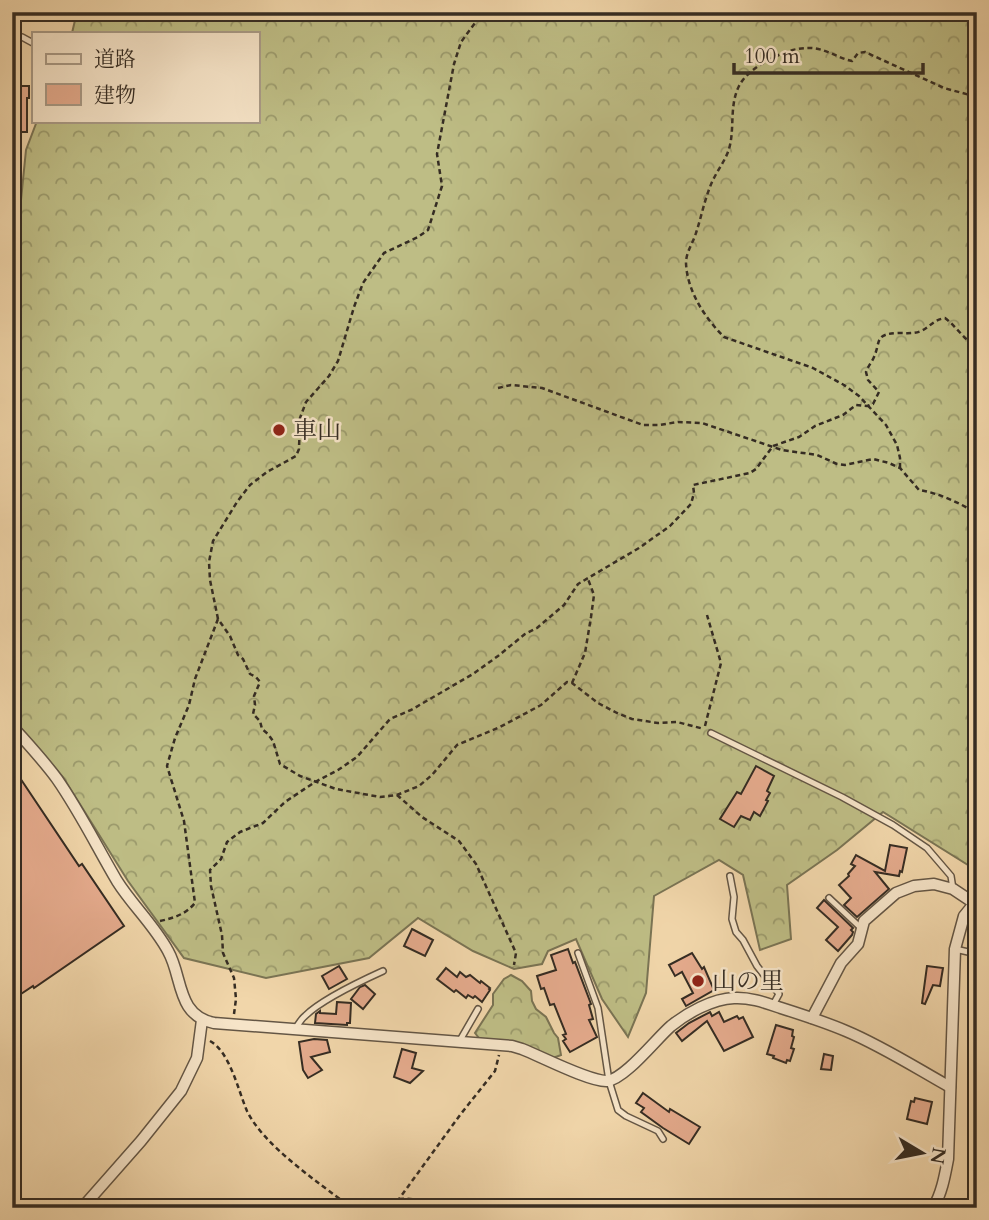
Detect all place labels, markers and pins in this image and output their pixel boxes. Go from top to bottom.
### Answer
place label: 車山 [293,414,341,447]
marker: 車山 [271,422,287,438]
place label: 山の里 [712,965,784,998]
marker: 山の里 [690,973,706,989]

